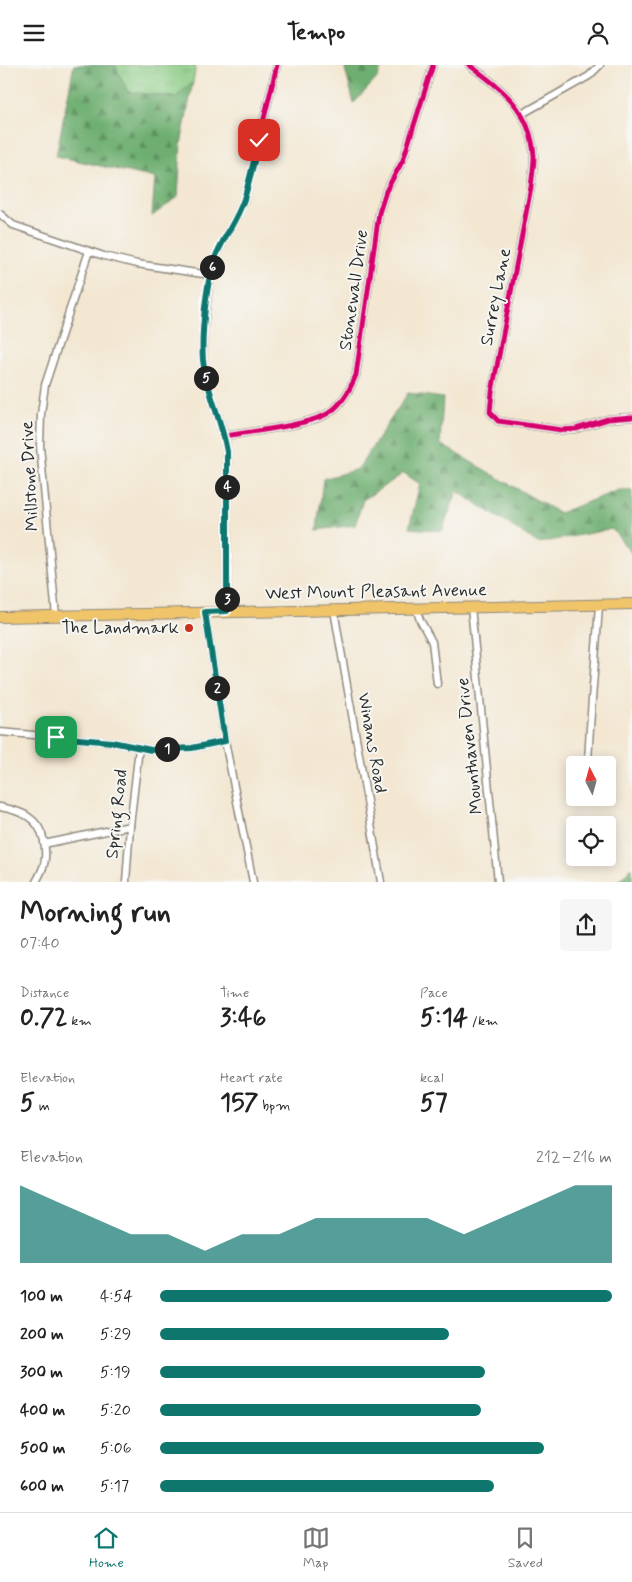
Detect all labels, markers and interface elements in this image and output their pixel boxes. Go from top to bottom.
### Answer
icon: menu [20,19,48,47]
text: Tempo [287,19,345,47]
icon: person [584,19,612,47]
pin [238,119,280,161]
icon: check [245,126,273,154]
street label: Stonewall Drive [334,228,374,352]
street label: Surrey Lane [475,246,517,348]
pin: 6 [200,255,224,279]
text: 6 [209,258,216,276]
pin: 5 [194,365,218,391]
text: 5 [202,369,211,387]
street label: Millstone Drive [15,420,45,532]
pin: 4 [214,475,240,499]
text: 4 [223,478,232,496]
street label: West Mount Pleasant Avenue [265,578,487,606]
pin: 3 [214,587,240,611]
text: 3 [224,590,231,608]
place label: The Landmark [61,616,179,640]
marker: The Landmark [183,622,195,634]
pin: 2 [204,675,230,701]
street label: Mounthaven Drive [451,677,489,815]
text: 2 [214,679,221,697]
street label: Winans Road [351,691,393,795]
pin [35,716,77,758]
icon: arrive [42,723,70,751]
pin: 1 [154,737,180,761]
text: 1 [164,740,171,758]
north arrow [566,756,616,806]
map controls [566,756,616,866]
street label: Spring Road [100,768,136,860]
button: locate [566,816,616,866]
text: Morning run [20,895,171,932]
button: share [560,899,612,951]
text: 07:40 [20,933,60,954]
text: Distance [20,984,69,1002]
text: Time [220,984,249,1002]
text: Pace [420,984,448,1002]
text: 0.72 [20,1002,68,1035]
text: 3:46 [220,1002,266,1035]
text: 5:14 [420,1002,468,1035]
text: km [68,1012,92,1030]
text: /km [468,1012,498,1030]
text: Elevation [20,1069,75,1087]
text: Heart rate [220,1069,283,1087]
text: kcal [420,1069,444,1087]
text: 5 [20,1087,35,1120]
text: 157 [220,1087,258,1120]
text: 57 [420,1087,448,1120]
text: m [35,1097,50,1115]
text: bpm [258,1097,290,1115]
text: Elevation [20,1147,83,1168]
text: 212–216 m [536,1147,612,1168]
text: 100 m [20,1286,63,1307]
text: 4:54 [100,1286,133,1307]
text: 200 m [20,1324,64,1345]
text: 5:29 [100,1324,131,1345]
text: 300 m [20,1362,63,1383]
text: 5:19 [100,1362,131,1383]
text: 400 m [20,1400,65,1421]
text: 5:20 [100,1400,131,1421]
text: 500 m [20,1438,65,1459]
text: 5:06 [100,1438,132,1459]
text: 600 m [20,1476,64,1497]
text: 5:17 [100,1476,129,1497]
tab: Home [89,1524,124,1572]
tab: Map [302,1524,330,1572]
tab: Saved [508,1524,543,1572]

